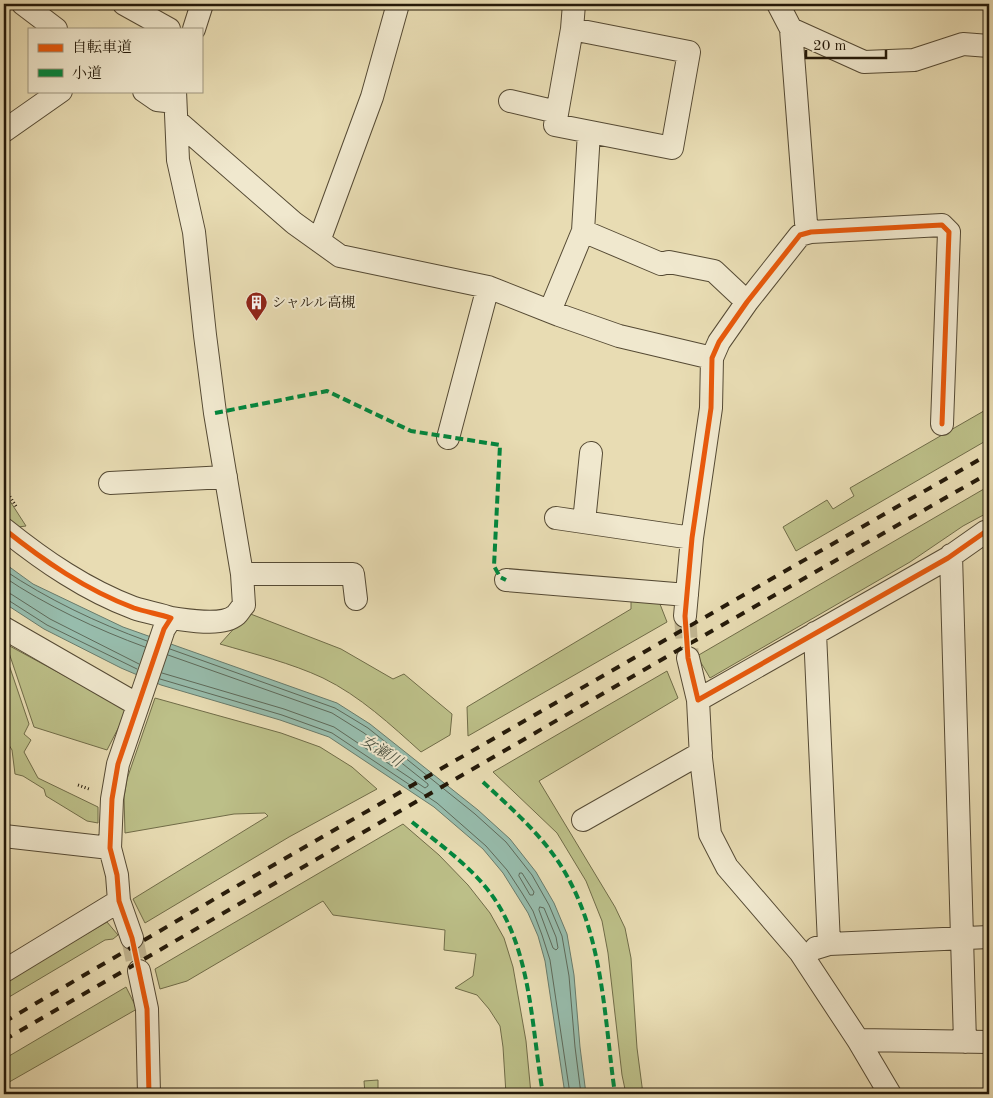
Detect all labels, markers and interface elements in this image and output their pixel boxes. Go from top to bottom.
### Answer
legend [28,28,202,92]
scale bar [806,28,886,60]
text: 自転車道 [72,39,132,56]
text: 20 m [813,39,847,54]
text: 小道 [72,65,102,82]
building icon: シャルル高槻 [244,291,268,322]
place label: シャルル高槻 [272,295,355,310]
water label: 女瀬川 [358,732,407,772]

